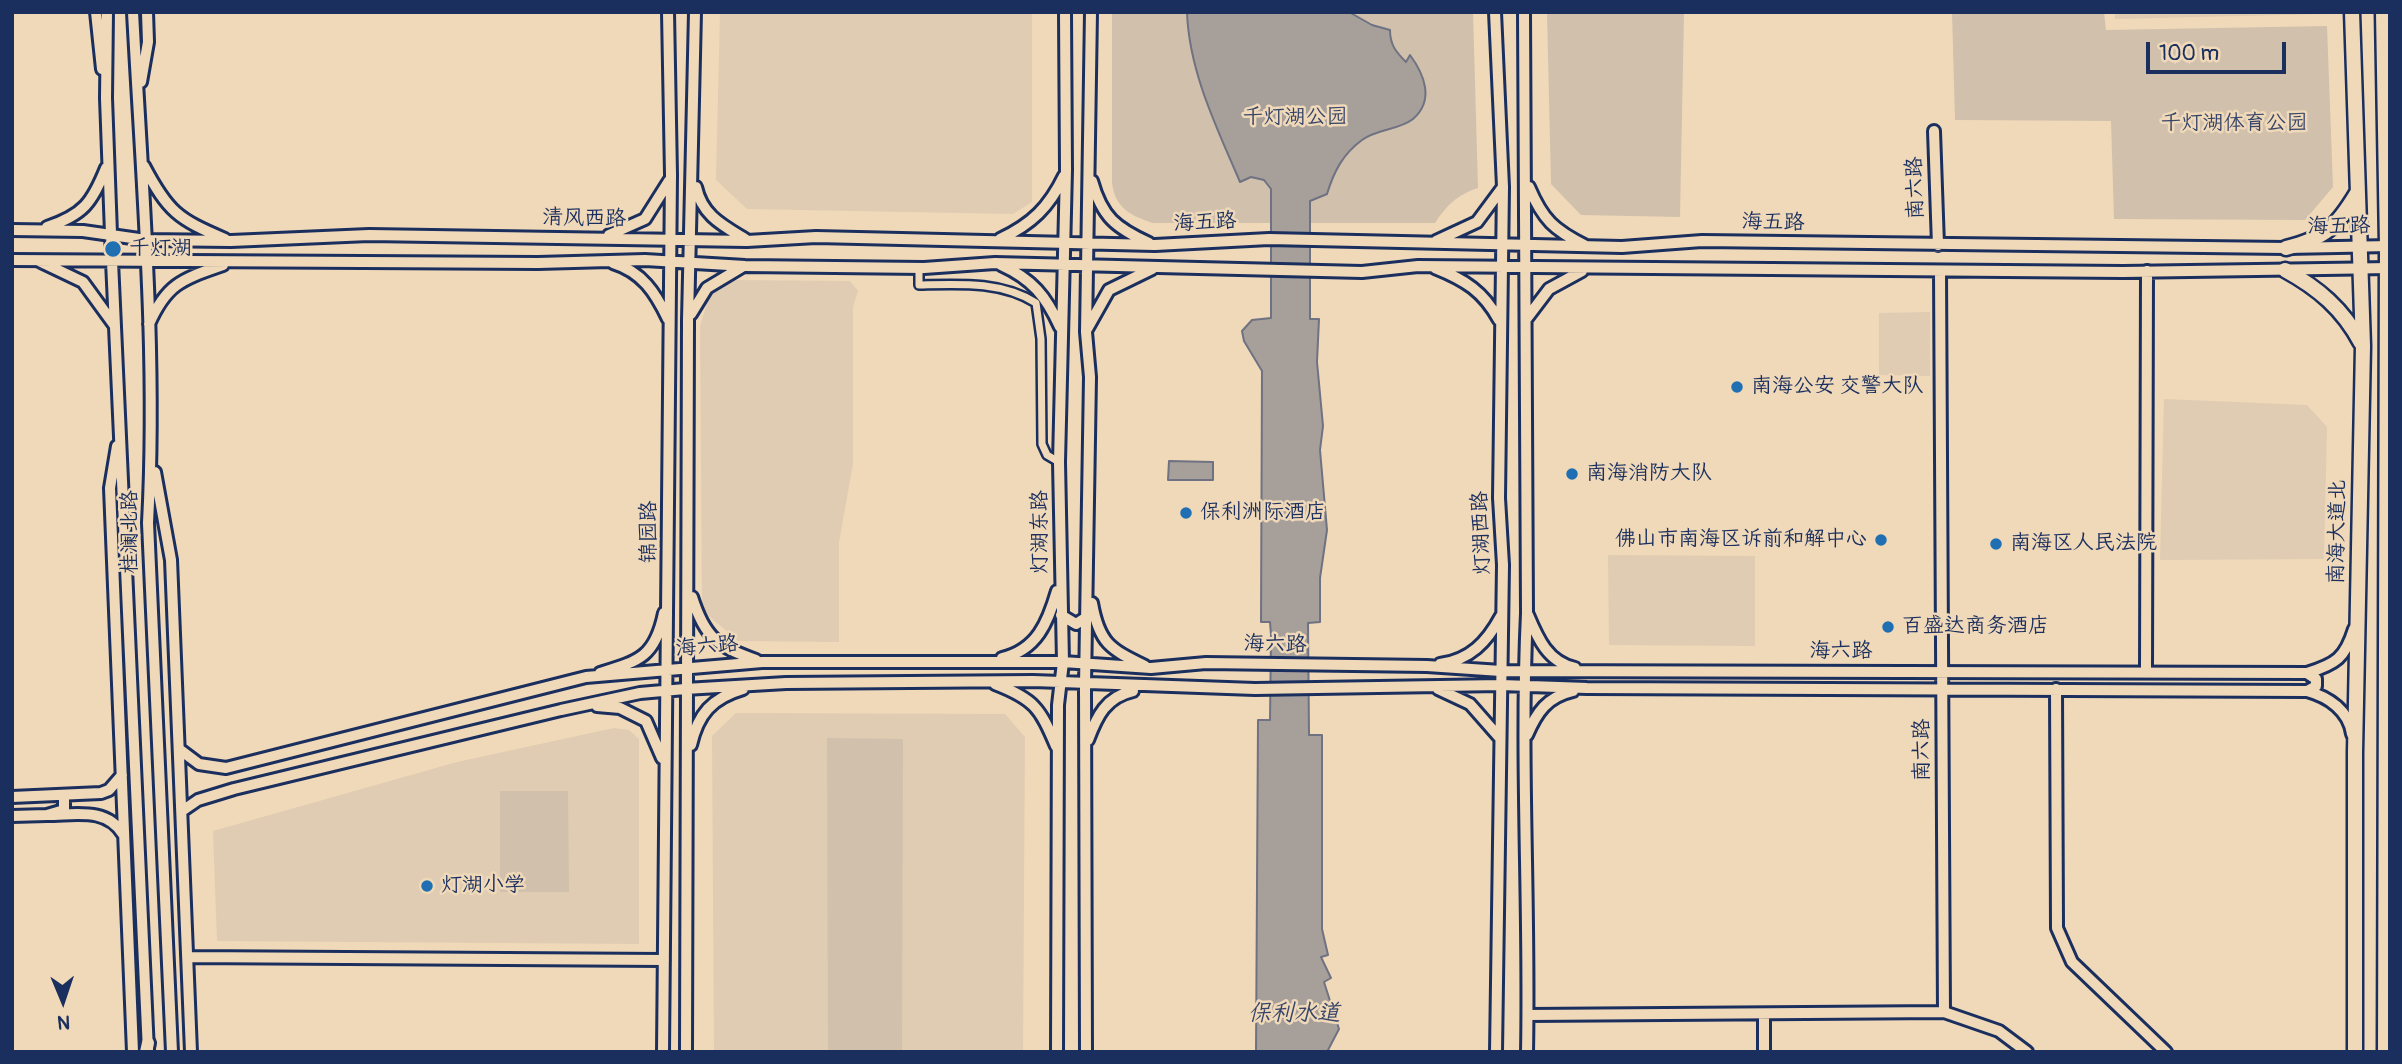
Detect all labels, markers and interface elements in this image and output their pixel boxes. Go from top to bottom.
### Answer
scale bar [2150,28,2290,72]
text: 100 m [2159,40,2219,67]
park label: 千灯湖公园 [1243,105,1347,131]
park label: 千灯湖体育公园 [2161,111,2307,137]
street label: 南六路 [1902,156,1930,220]
street label: 清风西路 [542,206,626,232]
street label: 海五路 [1173,209,1237,237]
street label: 海五路 [1741,210,1805,236]
street label: 海五路 [2307,214,2371,240]
place label: 千灯湖 [129,236,192,262]
marker: 千灯湖 [103,239,123,259]
place label: 南海公安 交警大队 [1751,374,1924,400]
marker: 南海公安 交警大队 [1729,379,1745,395]
place label: 南海消防大队 [1586,461,1712,487]
marker: 南海消防大队 [1564,466,1580,482]
street label: 南海大道北 [2324,479,2352,585]
street label: 桂澜北路 [118,490,144,574]
street label: 灯湖东路 [1028,490,1054,574]
street label: 灯湖西路 [1468,491,1496,575]
place label: 保利洲际酒店 [1200,500,1326,526]
street label: 锦园路 [637,501,663,563]
marker: 保利洲际酒店 [1178,505,1194,521]
place label: 佛山市南海区诉前和解中心 [1615,527,1867,553]
place label: 南海区人民法院 [2010,531,2157,557]
marker: 佛山市南海区诉前和解中心 [1873,532,1889,548]
marker: 南海区人民法院 [1988,536,2004,552]
place label: 百盛达商务酒店 [1902,614,2049,640]
marker: 百盛达商务酒店 [1880,619,1896,635]
street label: 海六路 [675,632,739,662]
street label: 海六路 [1243,632,1307,658]
street label: 海六路 [1810,639,1872,665]
street label: 南六路 [1910,719,1936,781]
place label: 灯湖小学 [441,873,525,899]
marker: 灯湖小学 [419,878,435,894]
north arrow [28,966,98,1036]
water label: 保利水道 [1248,1000,1340,1028]
text: N [57,1010,71,1034]

